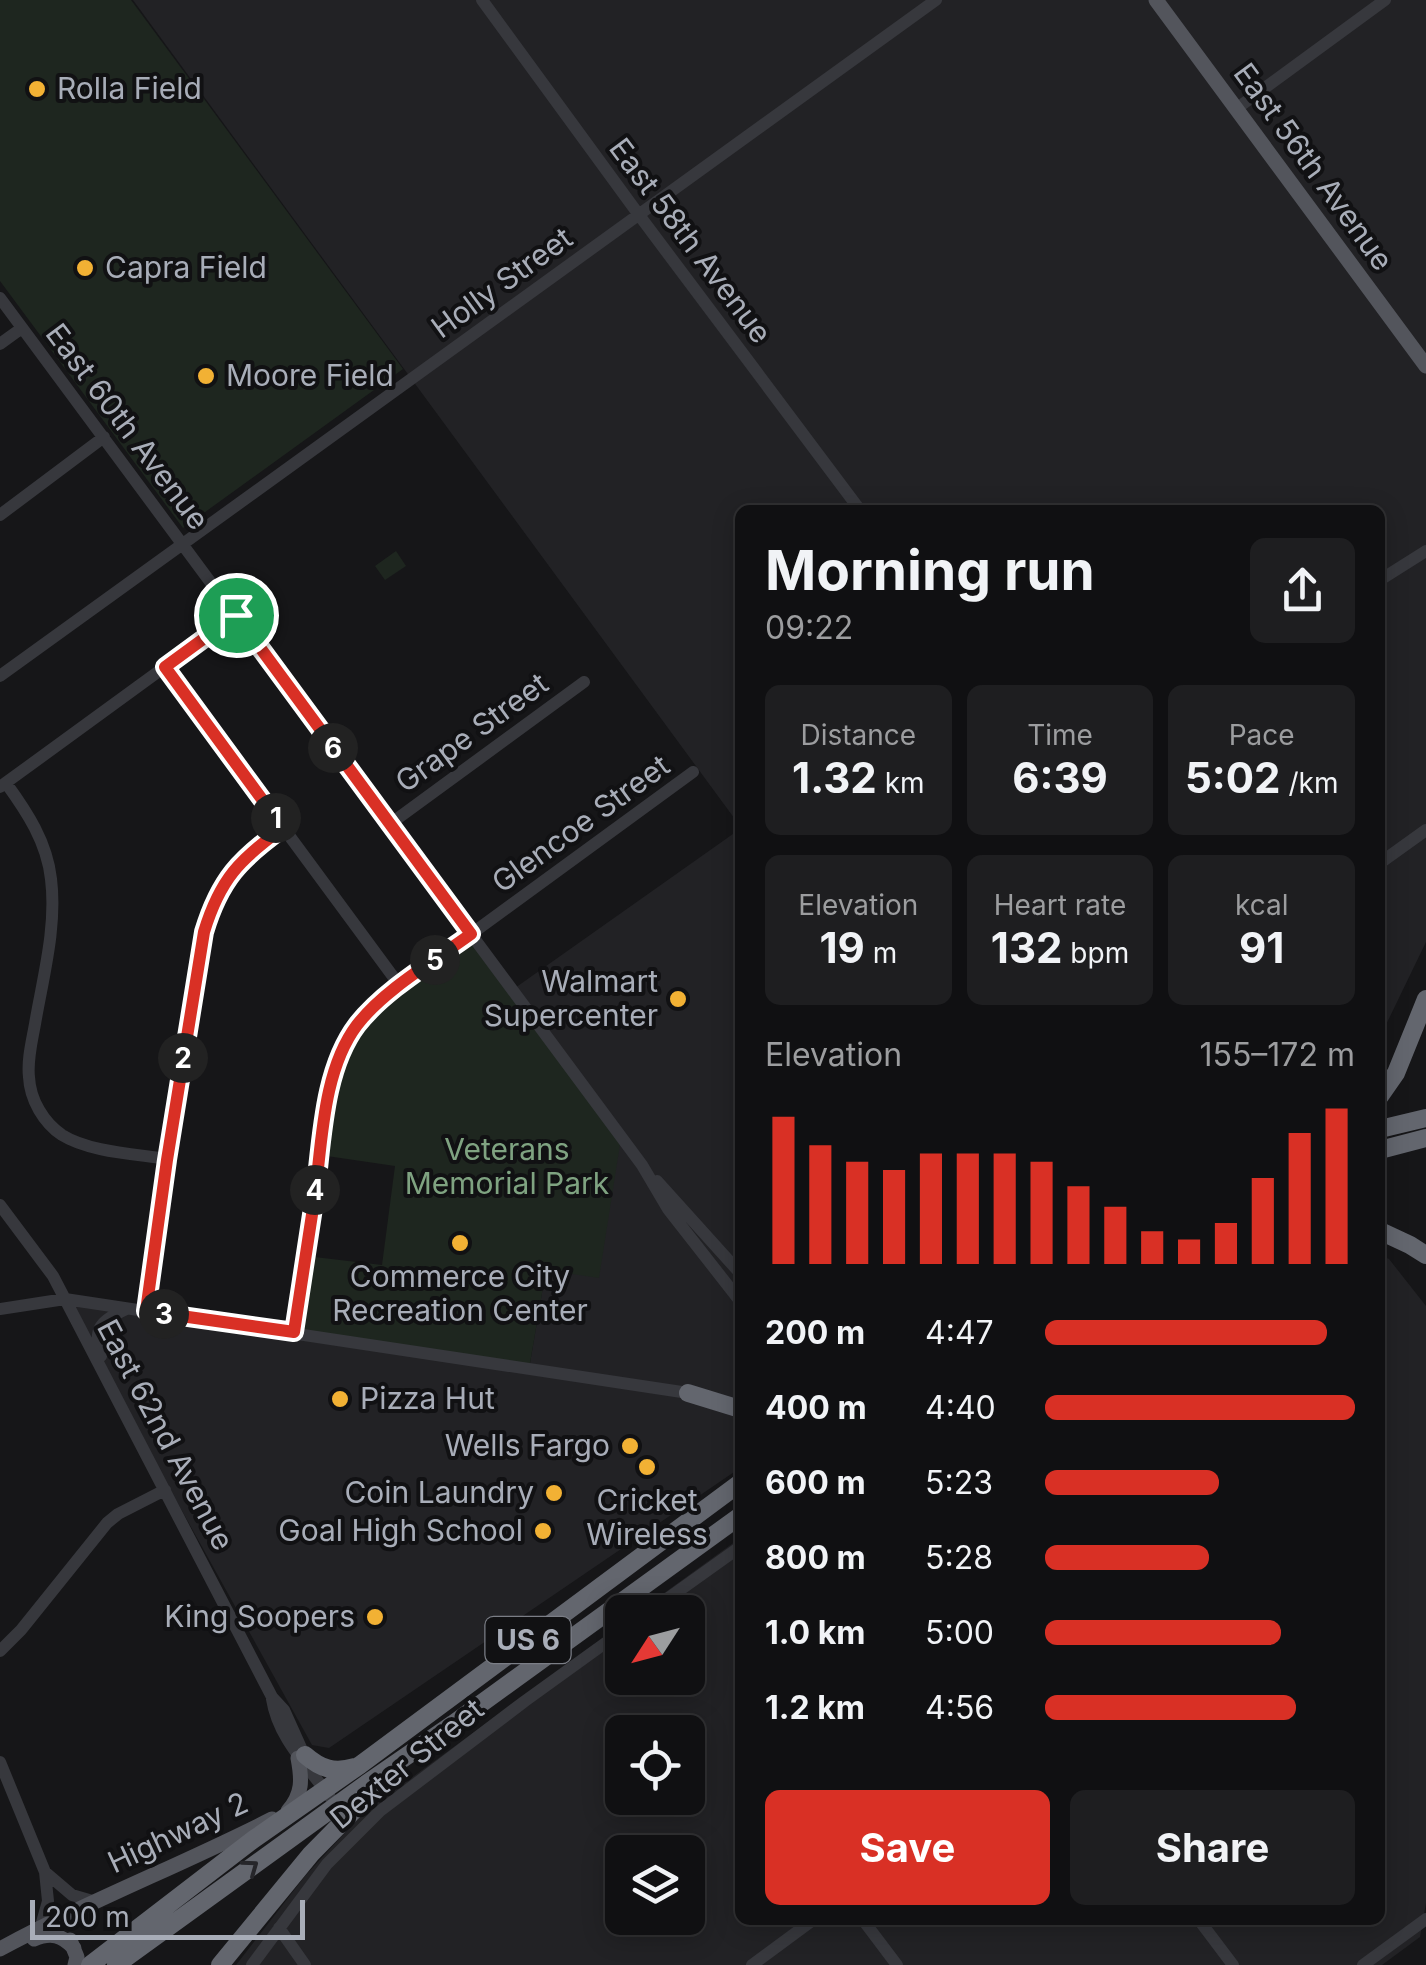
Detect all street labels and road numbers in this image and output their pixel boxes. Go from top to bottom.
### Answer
street label: East 56th Avenue [1227,56,1401,277]
street label: East 58th Avenue [602,131,780,350]
street label: Holly Street [424,219,579,345]
street label: East 60th Avenue [39,316,217,536]
street label: Grape Street [388,665,555,800]
street label: Glencoe Street [485,747,676,900]
street label: East 62nd Avenue [90,1313,242,1556]
road number: US 6 [486,1617,570,1663]
street label: Dexter Street [322,1690,490,1836]
street label: Highway 2 [102,1784,253,1880]

